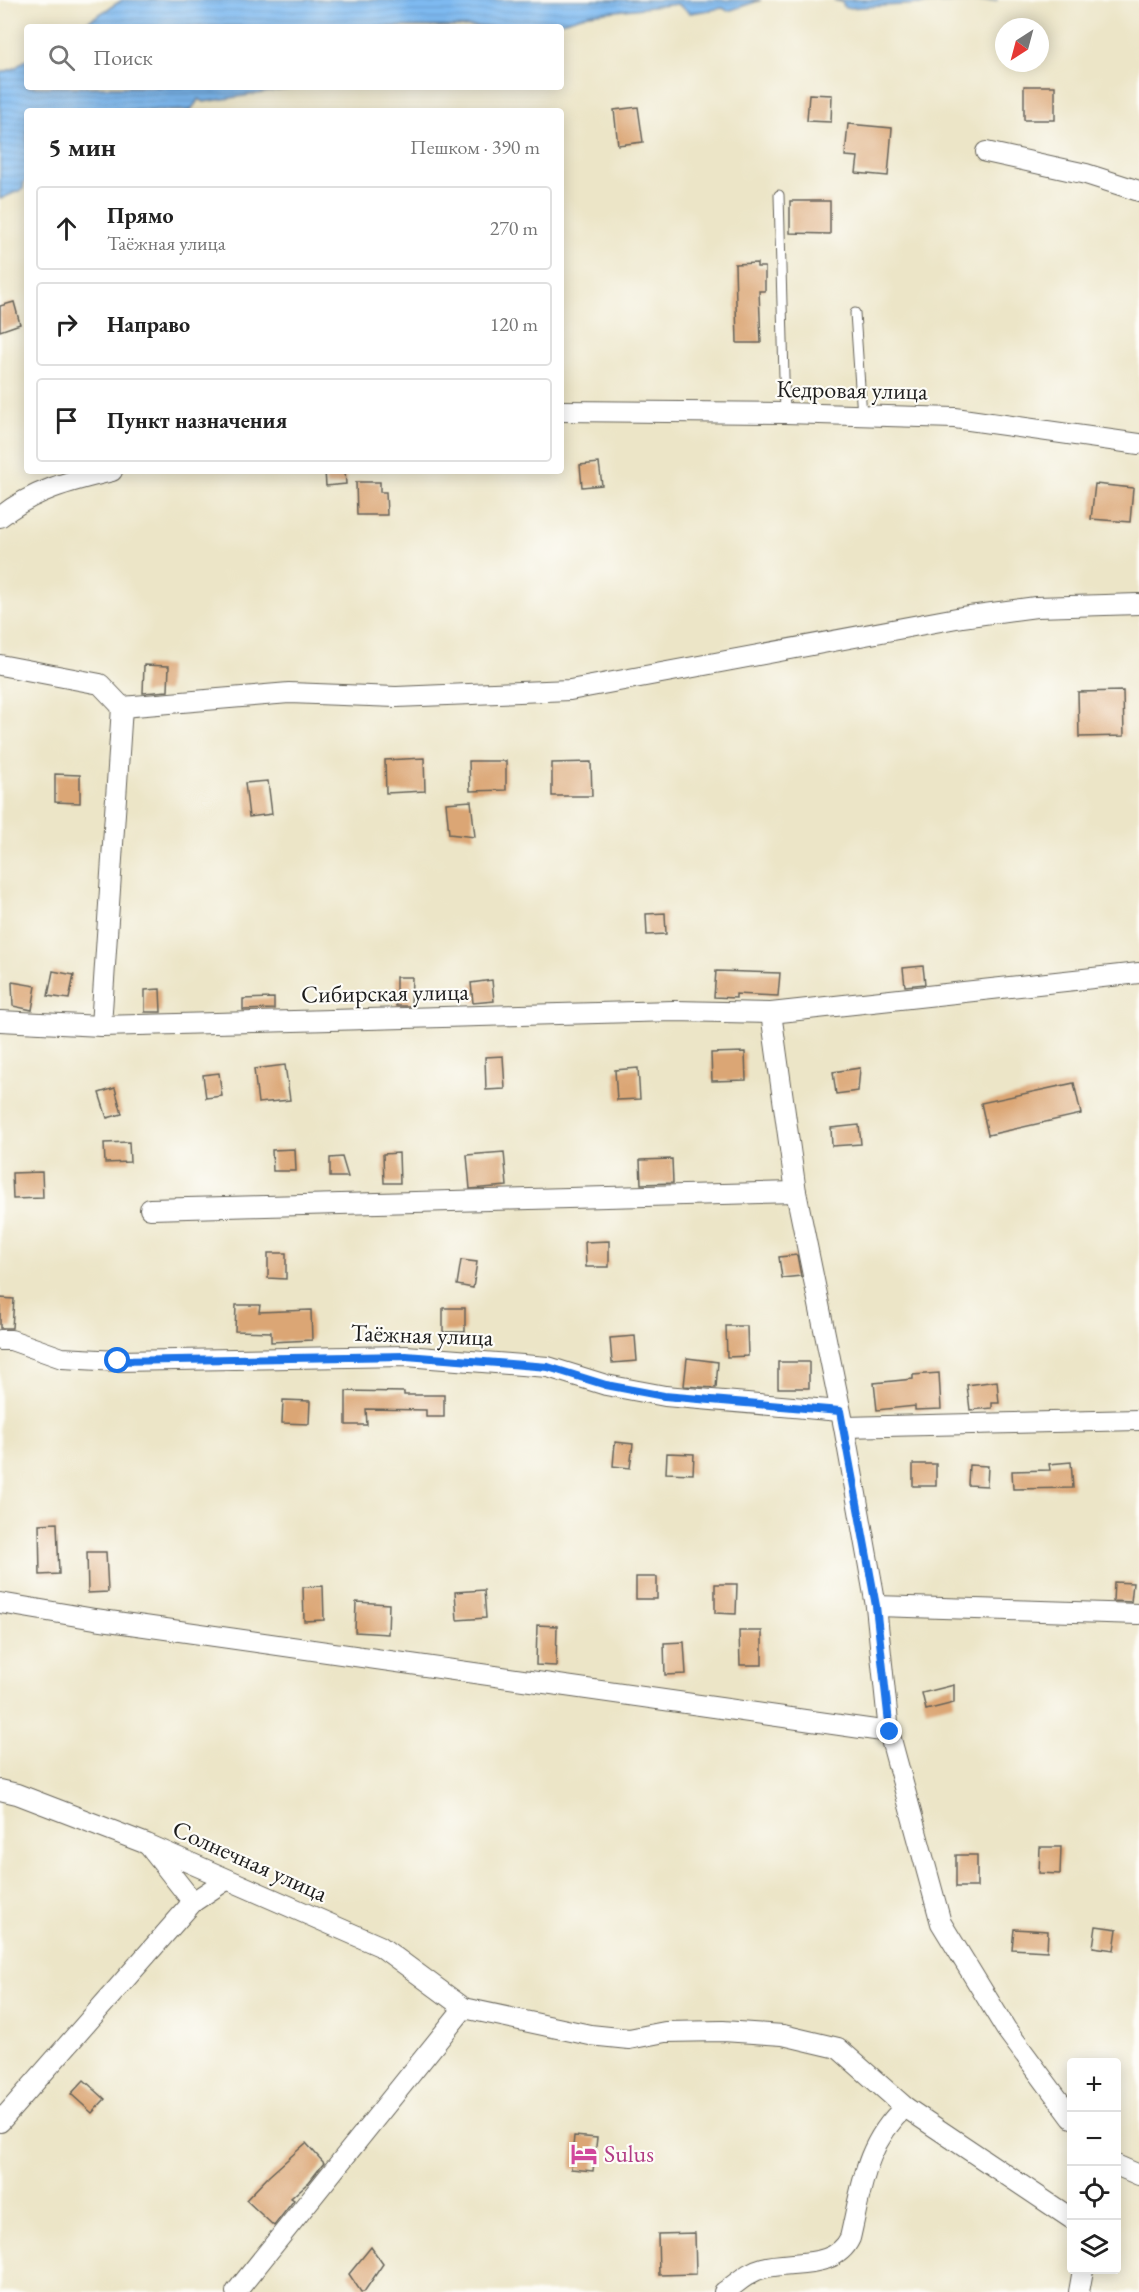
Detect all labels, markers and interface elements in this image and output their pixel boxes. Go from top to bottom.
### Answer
north arrow [995,18,1049,72]
search box [24,24,564,90]
icon: search [45,41,78,74]
text: Поиск [93,43,153,72]
text: 5 мин [48,130,116,164]
text: Пешком · 390 m [410,134,540,160]
text: Прямо [107,201,174,230]
icon: ahead [50,212,83,245]
text: 270 m [490,215,538,241]
text: Таёжная улица [107,230,226,256]
icon: right [50,308,83,341]
text: Направо [107,310,190,339]
text: 120 m [490,311,538,337]
street label: Кедровая улица [776,373,928,406]
icon: arrive [50,404,83,437]
text: Пункт назначения [107,406,287,435]
street label: Сибирская улица [301,976,470,1009]
street label: Таёжная улица [350,1317,494,1352]
route start [104,1347,130,1373]
route end [876,1718,902,1744]
street label: Солнечная улица [168,1813,333,1909]
map controls [1067,2058,1121,2274]
button: + [1067,2058,1121,2112]
button: − [1067,2112,1121,2166]
place label: Sulus [604,2138,654,2169]
hotel icon: Sulus [569,2139,599,2169]
button: locate [1067,2166,1121,2220]
button: layers [1067,2220,1121,2274]

